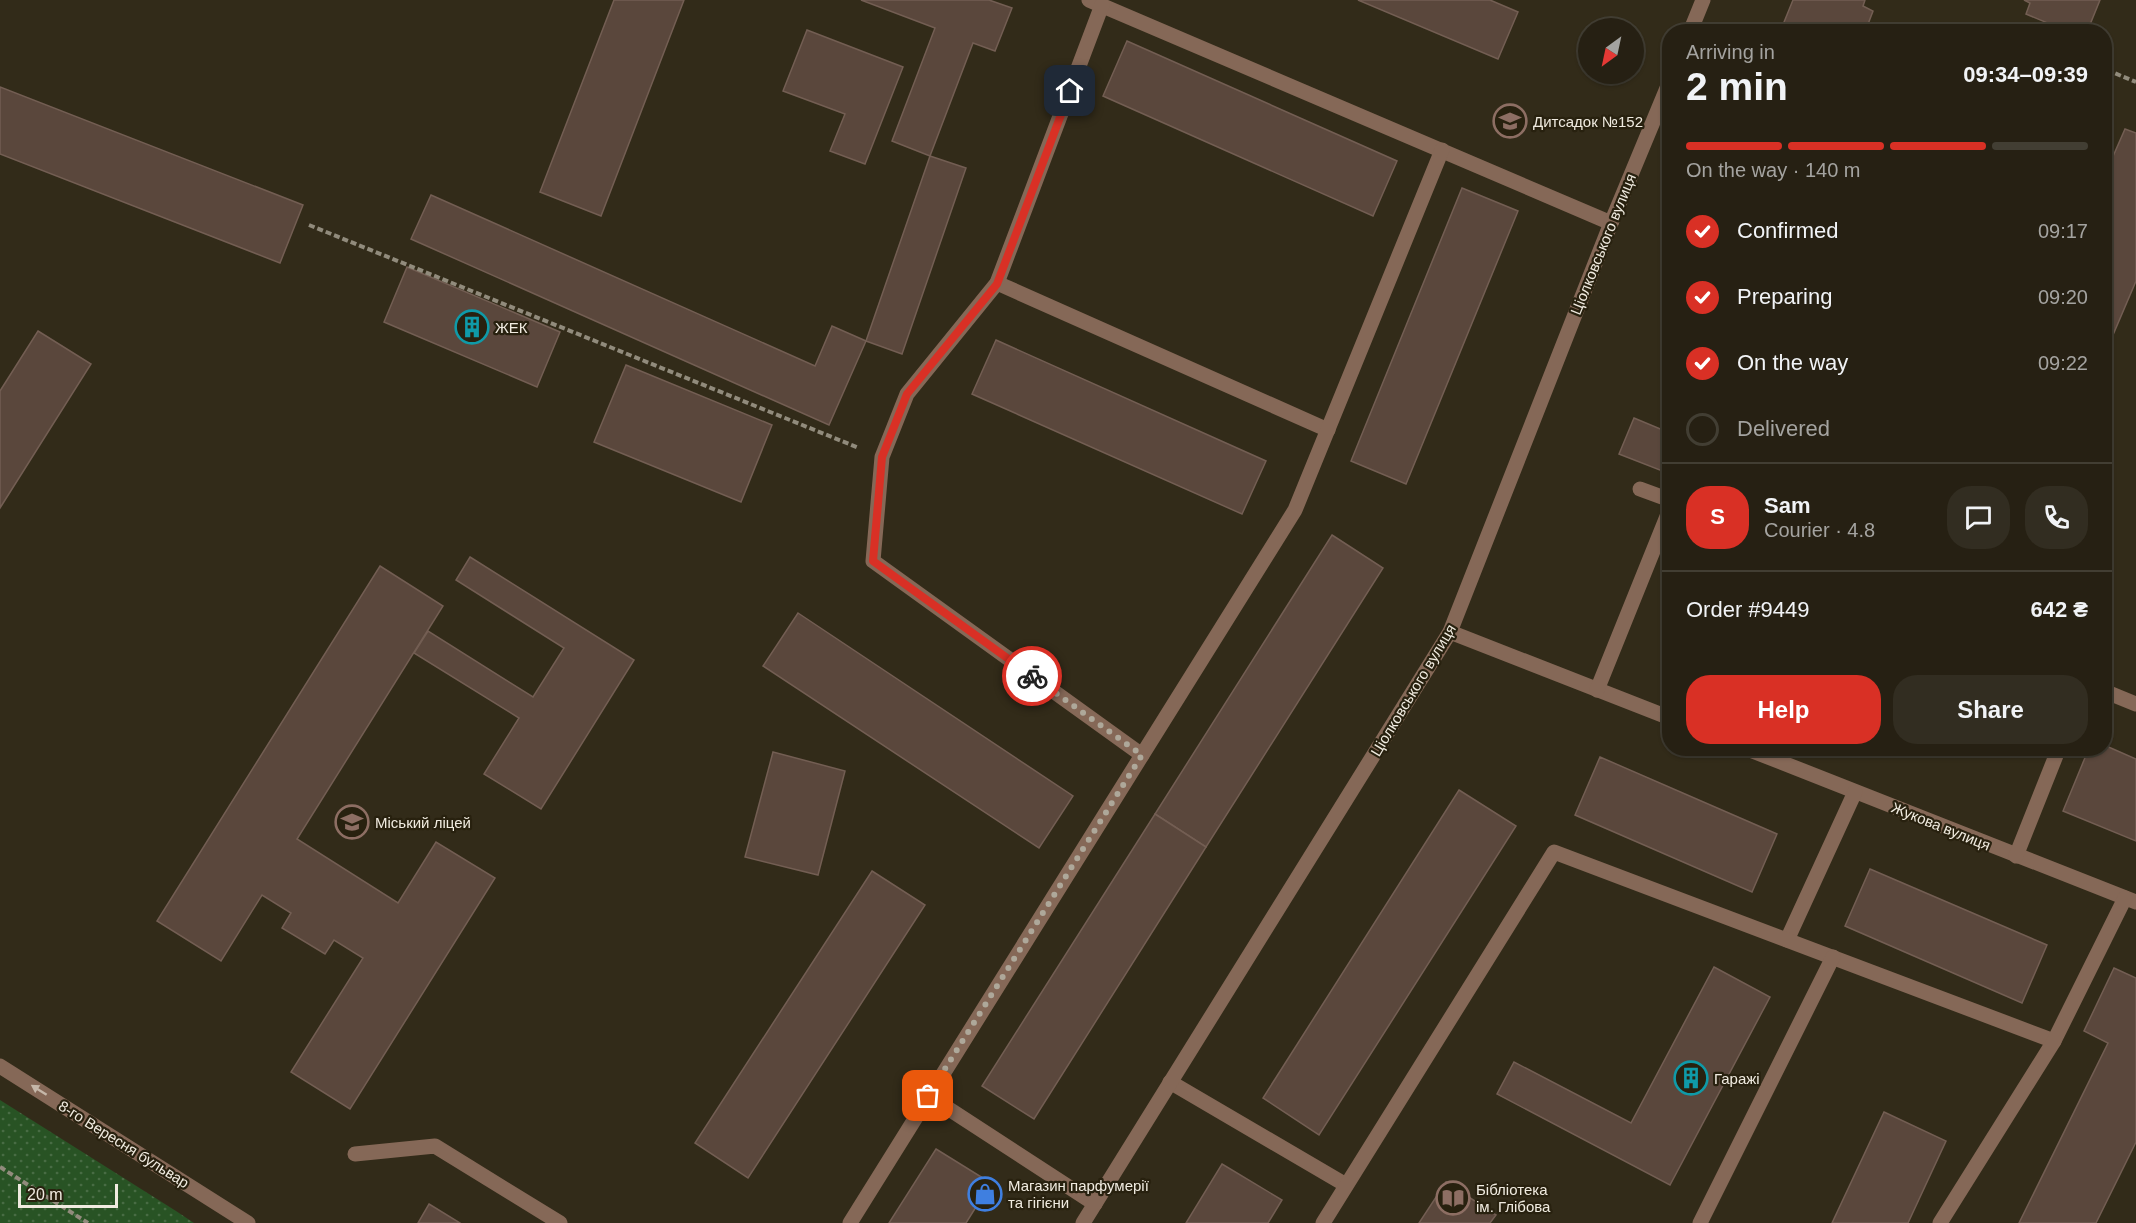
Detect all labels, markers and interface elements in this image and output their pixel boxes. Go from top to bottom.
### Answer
north arrow [1578,18,1644,84]
map controls [1578,18,1644,84]
text: Arriving in [1686,41,1775,63]
text: 09:34–09:39 [1963,62,2088,87]
pin [1044,65,1095,116]
text: 2 min [1686,65,1788,108]
icon: home [1053,74,1086,107]
school or university icon: Дитсадок №152 [1492,103,1528,139]
place label: Дитсадок №152 [1533,113,1643,130]
text: On the way · 140 m [1686,159,1861,181]
street label: Ціолковського вулиця [1567,171,1639,317]
icon: check [1686,215,1719,248]
text: Confirmed [1737,218,1838,243]
text: 09:17 [2038,220,2088,242]
icon: check [1686,281,1719,314]
text: Preparing [1737,284,1832,309]
text: 09:20 [2038,286,2088,308]
building icon: ЖЕК [454,309,490,345]
place label: ЖЕК [495,319,528,336]
icon: check [1686,347,1719,380]
text: On the way [1737,350,1848,375]
text: 09:22 [2038,352,2088,374]
text: Delivered [1737,416,1830,441]
button: chat [1947,486,2010,549]
button: phone [2025,486,2088,549]
text: Sam [1764,493,1810,518]
text: S [1710,504,1725,529]
text: Courier · 4.8 [1764,519,1875,541]
text: Order #9449 [1686,597,1810,622]
text: 642 ₴ [2031,597,2088,622]
street label: Ціолковського вулиця [1367,621,1459,759]
courier [1002,646,1062,706]
icon: bike [1016,660,1049,693]
button: Help [1686,675,1881,744]
button: Share [1893,675,2088,744]
street label: Жукова вулиця [1889,798,1993,854]
school or university icon: Міський ліцей [334,804,370,840]
place label: Міський ліцей [375,814,471,831]
building icon: Гаражі [1673,1060,1709,1096]
pin [902,1070,953,1121]
place label: Гаражі [1714,1070,1760,1087]
icon: bag [911,1079,944,1112]
one-way arrow [31,1085,47,1096]
street label: 8-го Вересня бульвар [56,1097,192,1191]
shop icon: Магазин парфумерії та гігієни [967,1176,1003,1212]
place label: Магазин парфумерії та гігієни [1008,1177,1150,1211]
library icon: Бібліотека ім. Глібова [1435,1180,1471,1216]
scale bar [18,1181,118,1208]
place label: Бібліотека ім. Глібова [1476,1181,1551,1215]
text: 20 m [27,1186,63,1203]

